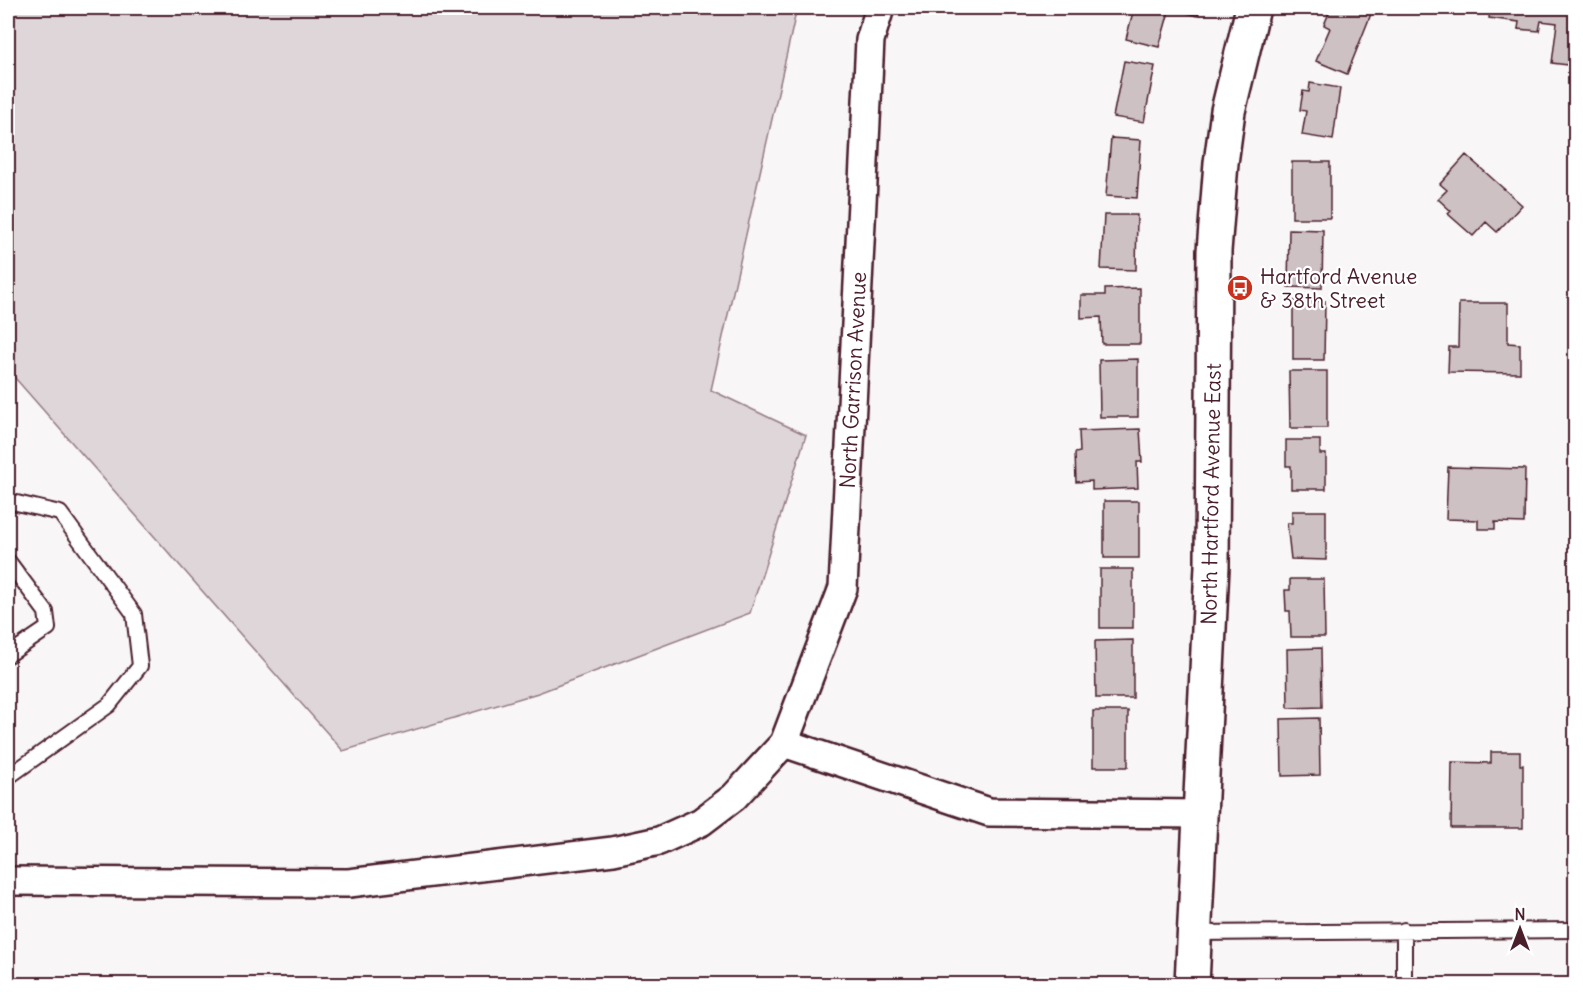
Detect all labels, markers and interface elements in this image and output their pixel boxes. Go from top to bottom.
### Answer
place label: Hartford Avenue & 38th Street [1260,263,1417,314]
street label: North Garrison Avenue [834,271,872,489]
bus stop icon: Hartford Avenue & 38th Street [1225,273,1255,303]
street label: North Hartford Avenue East [1195,363,1227,625]
north arrow [1490,899,1550,959]
text: N [1514,904,1526,924]

